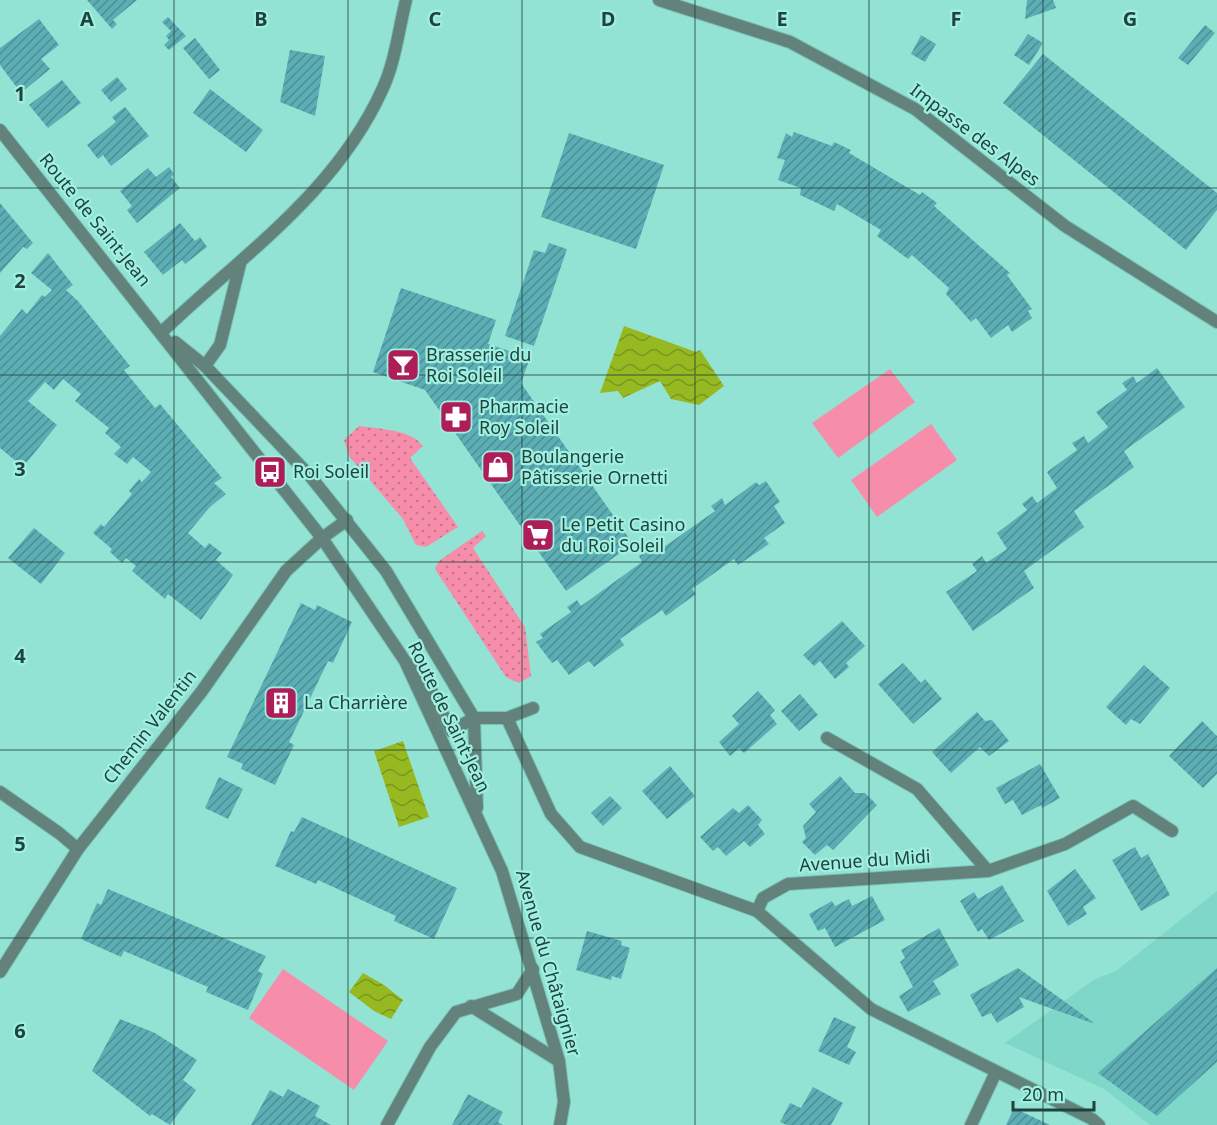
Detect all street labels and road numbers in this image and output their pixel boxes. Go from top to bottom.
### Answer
street label: Impasse des Alpes [906,77,1045,191]
street label: Route de Saint-Jean [35,148,157,291]
street label: Route de Saint-Jean [403,637,497,796]
street label: Chemin Valentin [97,664,201,788]
street label: Avenue du Midi [799,843,931,877]
street label: Avenue du Châtaignier [511,867,587,1059]

